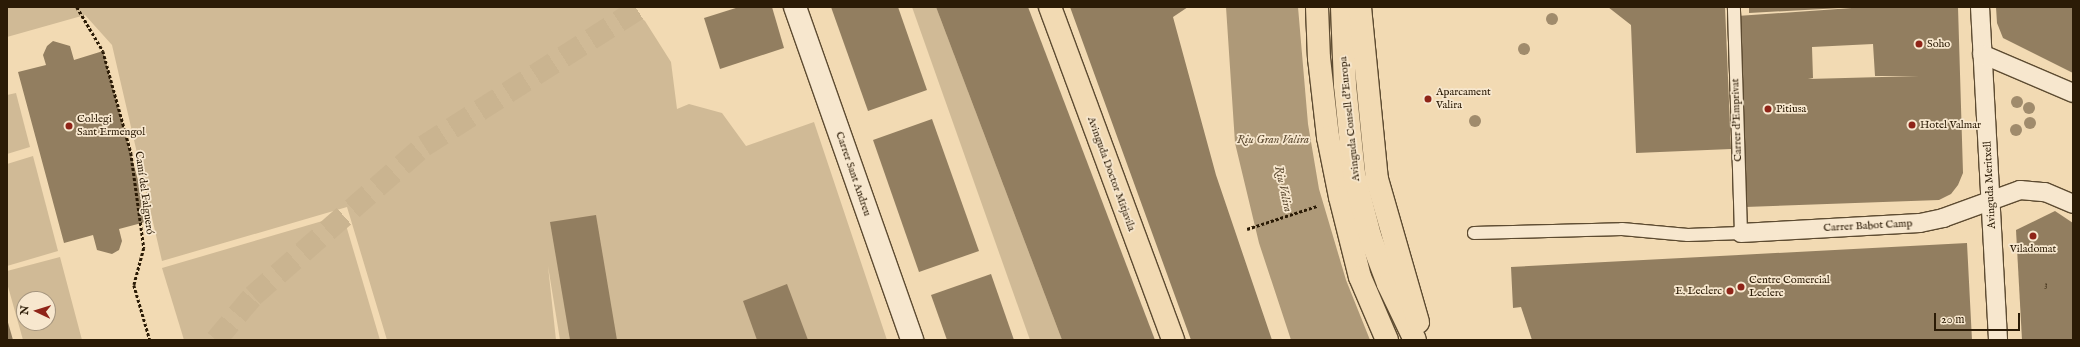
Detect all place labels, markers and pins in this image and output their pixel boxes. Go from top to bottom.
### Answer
place label: Soho [1927,37,1950,51]
marker: Soho [1914,39,1924,49]
place label: Aparcament Valira [1436,86,1491,112]
marker: Aparcament Valira [1423,94,1433,104]
place label: Pitiusa [1776,102,1806,116]
marker: Pitiusa [1763,104,1773,114]
place label: Col·legi Sant Ermengol [77,113,145,139]
place label: Hotel Valmar [1920,118,1981,132]
marker: Hotel Valmar [1907,120,1917,130]
marker: Col·legi Sant Ermengol [64,121,74,131]
marker: Viladomat [2028,231,2038,241]
place label: Viladomat [2010,242,2056,256]
place label: Centre Comercial Leclerc [1749,274,1830,300]
marker: Centre Comercial Leclerc [1736,282,1746,292]
place label: E. Leclerc [1675,284,1722,298]
marker: E. Leclerc [1725,286,1735,296]

